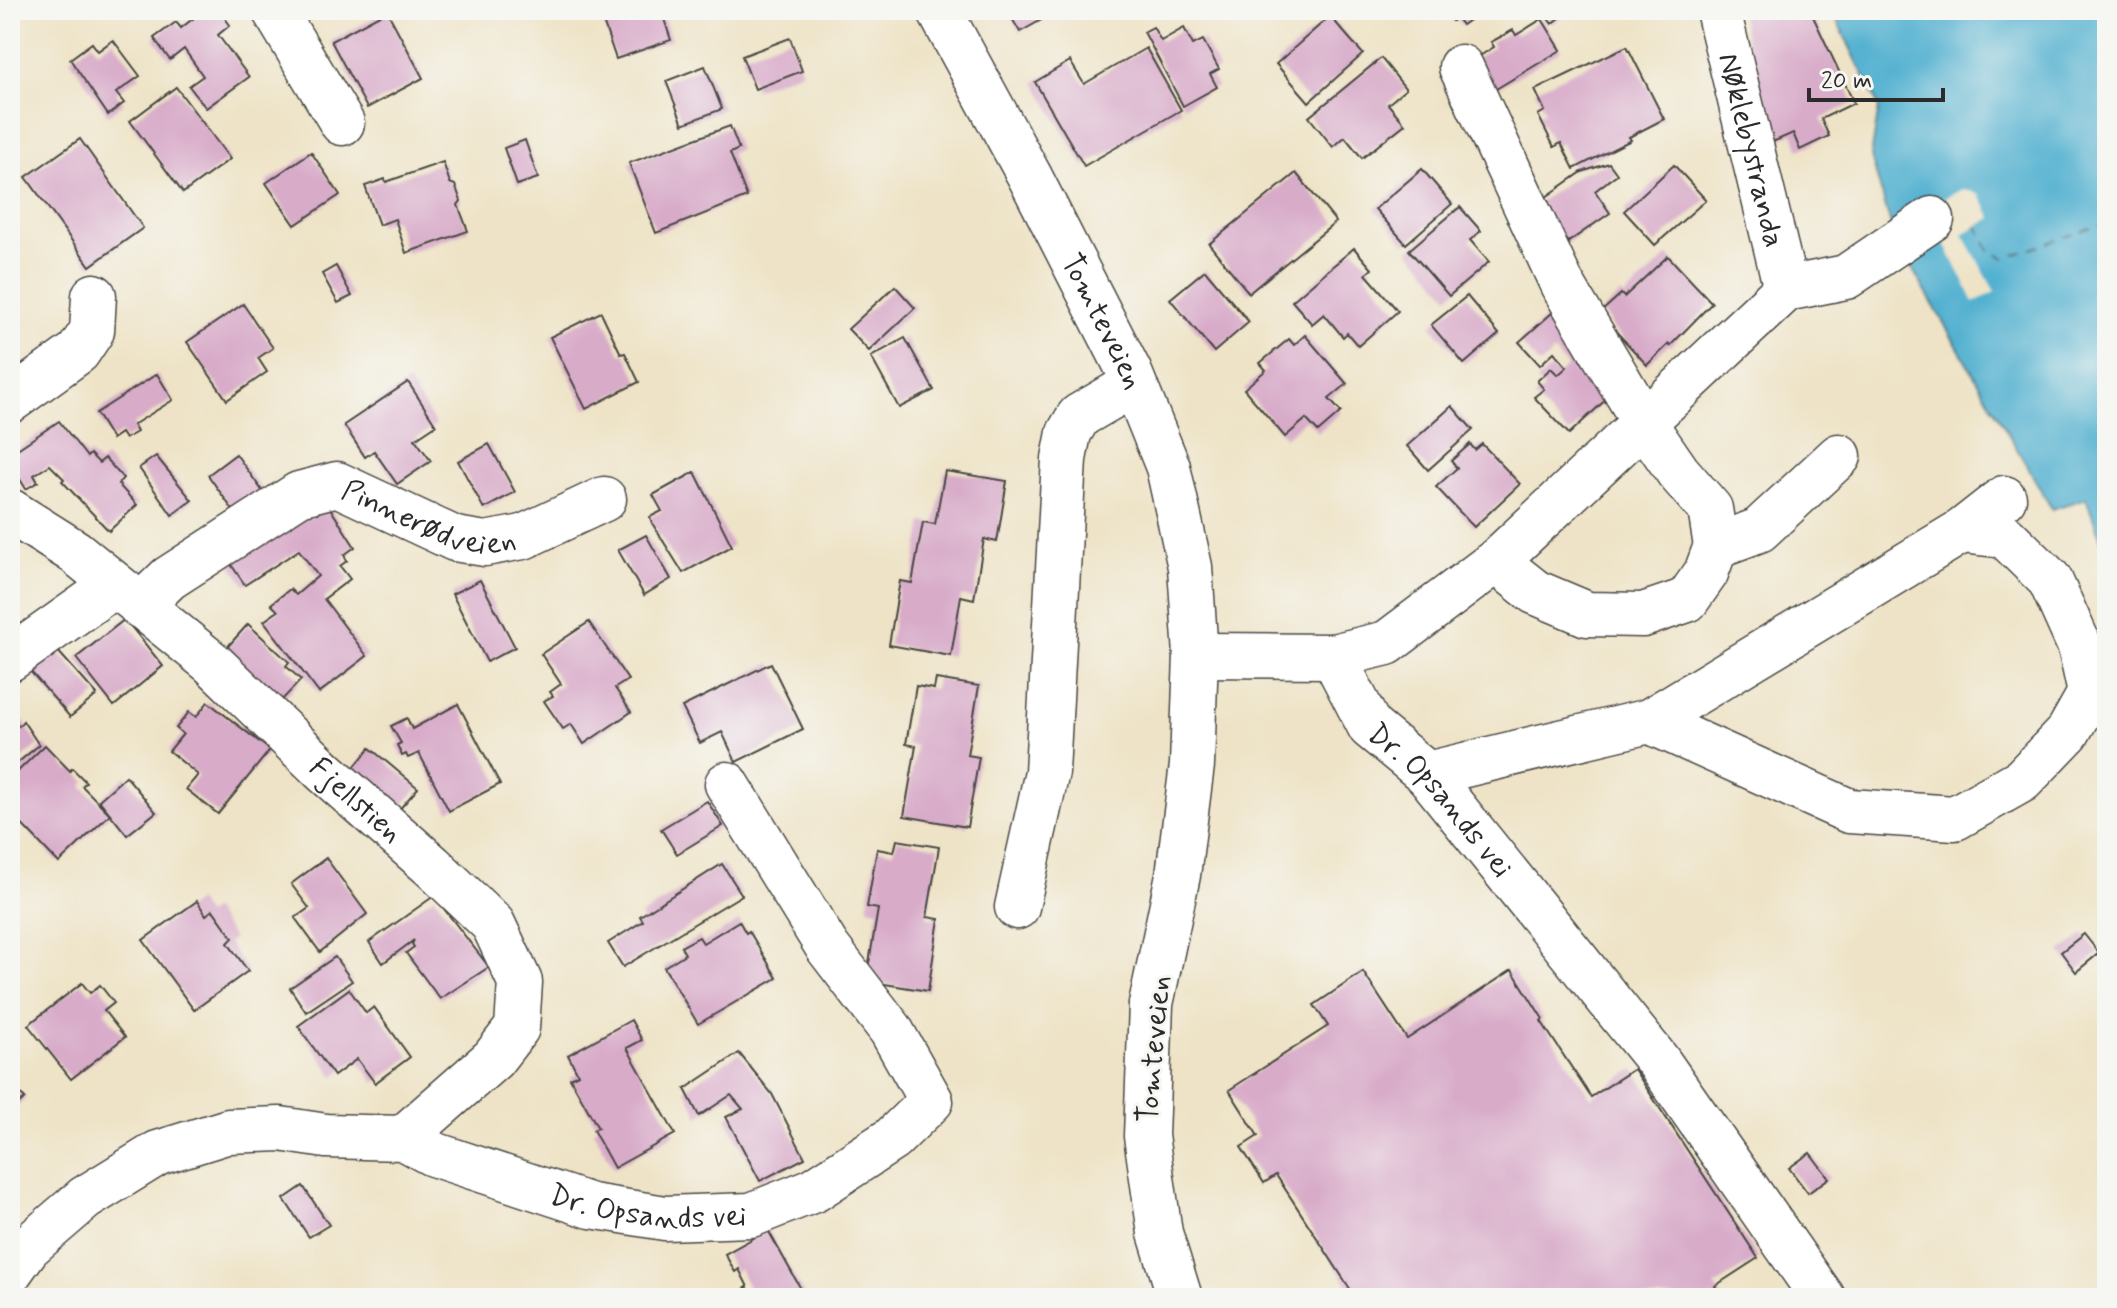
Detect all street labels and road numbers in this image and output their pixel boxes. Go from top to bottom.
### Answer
street label: Nøklebystranda [1708,49,1793,251]
street label: Tomteveien [1051,247,1153,396]
street label: Pinnerødveien [335,471,519,565]
street label: Dr. Opsands vei [1359,715,1521,886]
street label: Fjellstien [300,749,410,852]
street label: Tomteveien [1129,974,1180,1125]
street label: Dr. Opsands vei [544,1176,747,1239]

